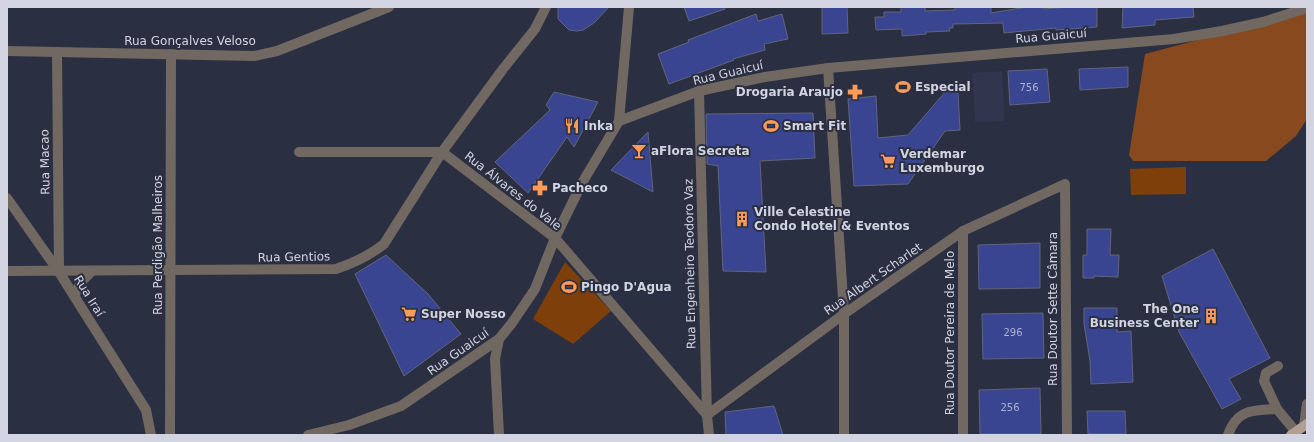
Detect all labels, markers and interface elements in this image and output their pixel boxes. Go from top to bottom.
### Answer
street label: Rua Guaicuí [1015,26,1088,46]
street label: Rua Gonçalves Veloso [124,34,256,48]
street label: Rua Guaicuí [691,58,765,88]
sports icon: Especial [894,78,912,96]
place label: Especial [915,80,971,94]
house number: 756 [1019,82,1039,93]
pharmacy icon: Drogaria Araujo [846,83,864,101]
place label: Drogaria Araujo [736,85,843,99]
restaurant icon: Inka [563,117,581,135]
sports icon: Smart Fit [762,117,780,135]
place label: Inka [584,119,613,133]
place label: Smart Fit [783,119,846,133]
street label: Rua Macao [37,129,53,195]
bar icon: aFlora Secreta [630,142,648,160]
place label: aFlora Secreta [651,144,750,158]
place label: Verdemar Luxemburgo [900,147,984,175]
street label: Rua Álvares do Vale [462,148,565,233]
supermarket icon: Verdemar Luxemburgo [879,152,897,170]
street label: Rua Perdigão Malheiros [151,175,165,315]
pharmacy icon: Pacheco [531,179,549,197]
street label: Rua Engenheiro Teodoro Vaz [682,179,698,349]
place label: Pacheco [552,181,608,195]
place label: Ville Celestine Condo Hotel & Eventos [754,205,910,233]
building icon: Ville Celestine Condo Hotel & Eventos [733,210,751,228]
street label: Rua Doutor Sette Câmara [1046,232,1060,386]
street label: Rua Albert Scharlet [821,240,925,318]
street label: Rua Gentios [258,249,330,265]
street label: Rua Doutor Pereira de Melo [943,251,957,415]
street label: Rua Iraí [71,273,107,320]
sports icon: Pingo D'Agua [560,278,578,296]
place label: Pingo D'Agua [581,280,672,294]
place label: The One Business Center [1090,302,1199,330]
supermarket icon: Super Nosso [400,305,418,323]
place label: Super Nosso [421,307,506,321]
building icon: The One Business Center [1202,307,1220,325]
street label: Rua Guaicuí [425,325,492,378]
house number: 296 [1003,327,1023,338]
house number: 256 [1000,402,1020,413]

